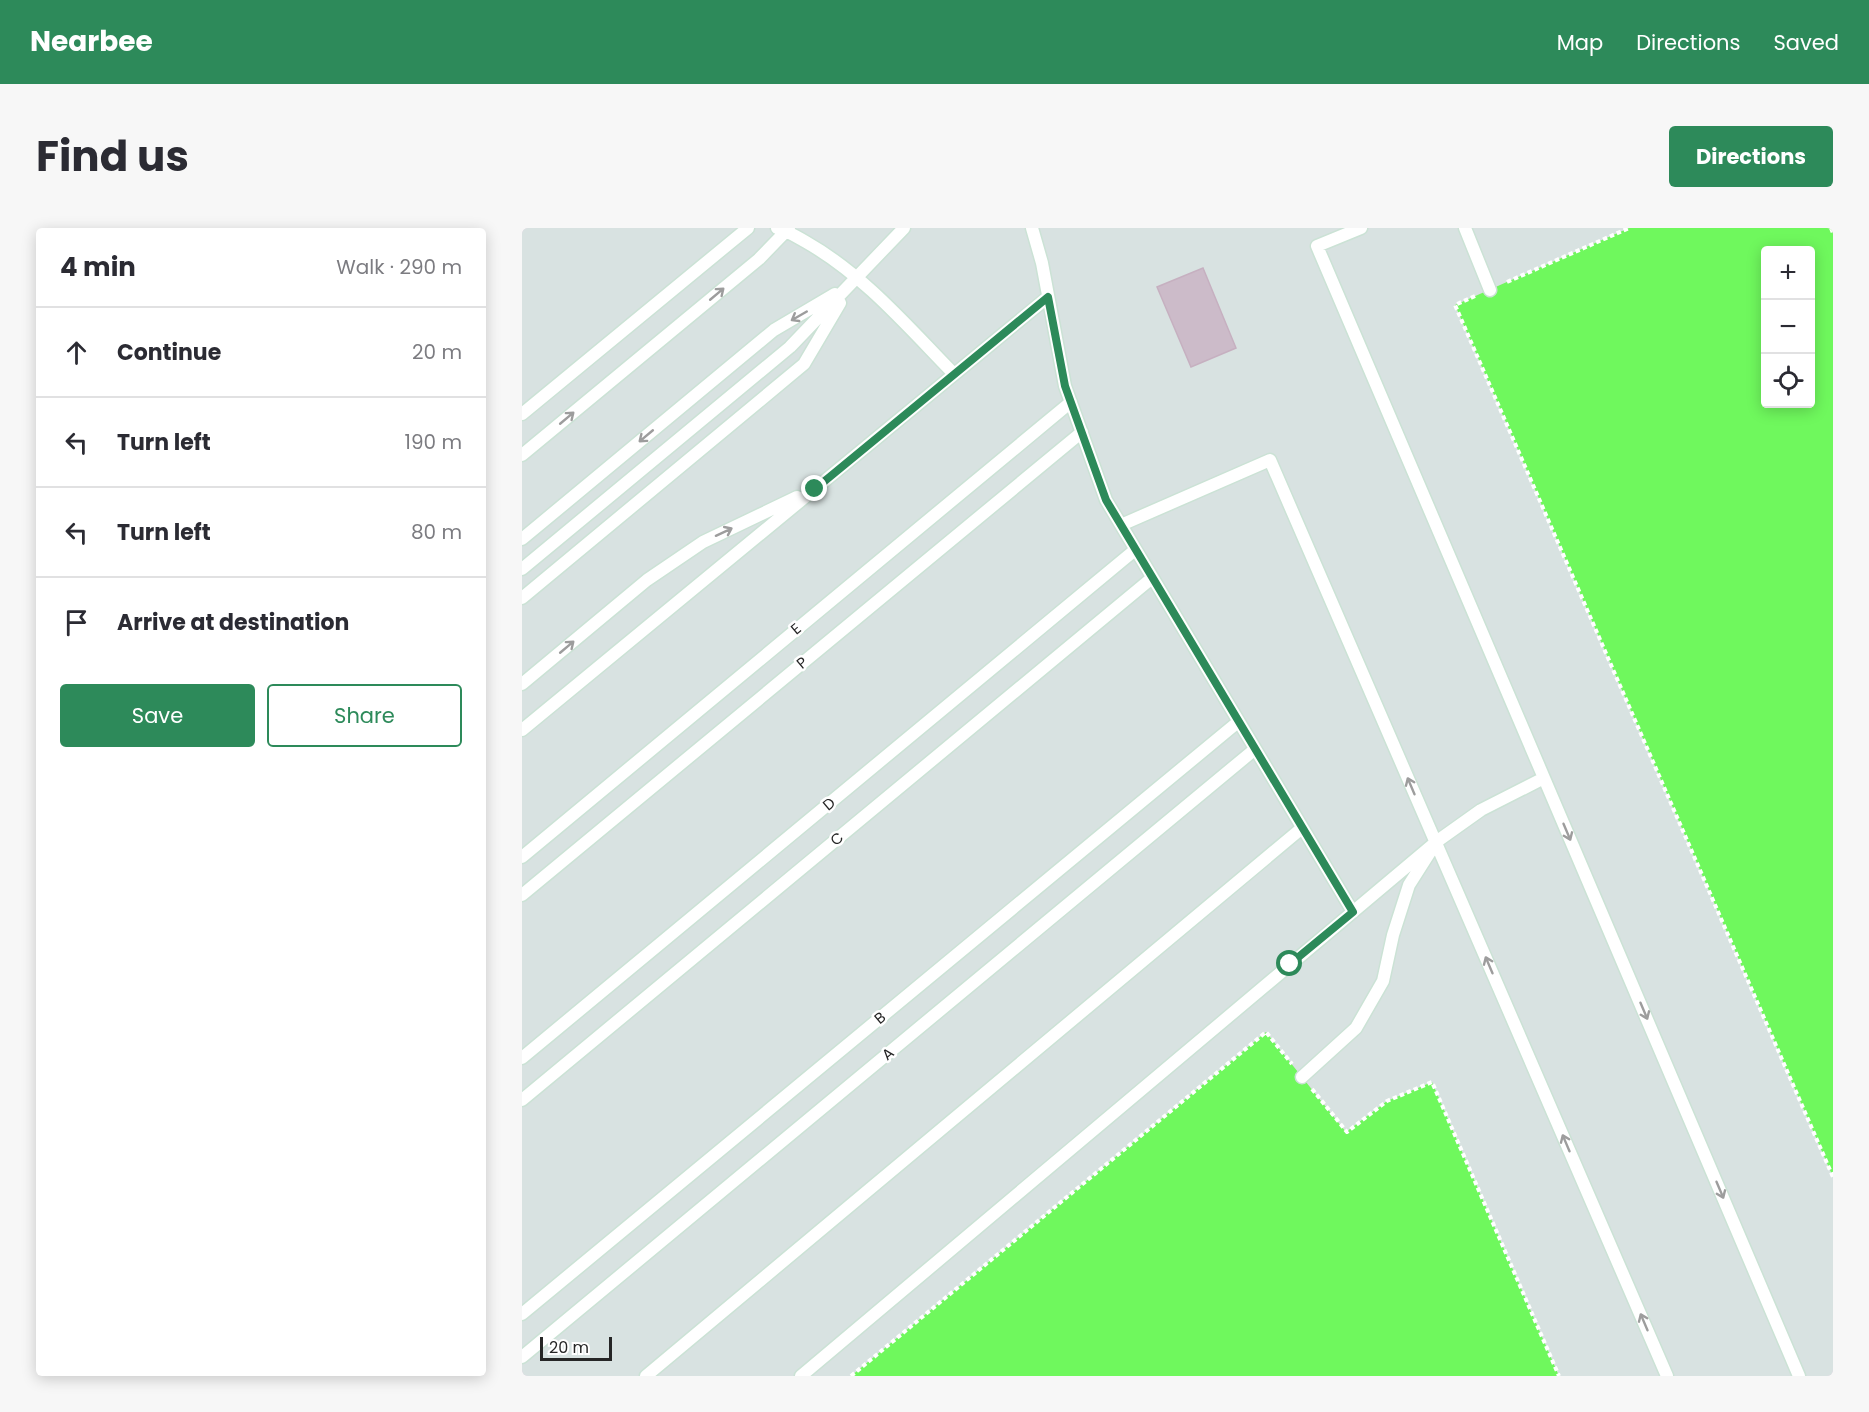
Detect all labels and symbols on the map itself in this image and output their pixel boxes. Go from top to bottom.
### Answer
one-way arrow [709,287,725,300]
one-way arrow [791,310,808,322]
one-way arrow [559,411,574,425]
one-way arrow [638,430,654,443]
route end [801,475,827,501]
one-way arrow [714,525,732,537]
street label: E [786,618,805,639]
one-way arrow [559,640,574,654]
street label: P [792,652,812,673]
one-way arrow [1405,777,1417,795]
street label: D [818,792,839,815]
one-way arrow [1562,822,1573,840]
street label: C [825,827,848,850]
route start [1276,950,1302,976]
one-way arrow [1483,956,1494,974]
one-way arrow [1639,1001,1650,1020]
street label: B [869,1007,890,1029]
street label: A [877,1042,898,1065]
one-way arrow [1560,1135,1572,1153]
one-way arrow [1715,1181,1726,1199]
one-way arrow [1638,1314,1649,1332]
scale bar [540,1334,612,1362]

